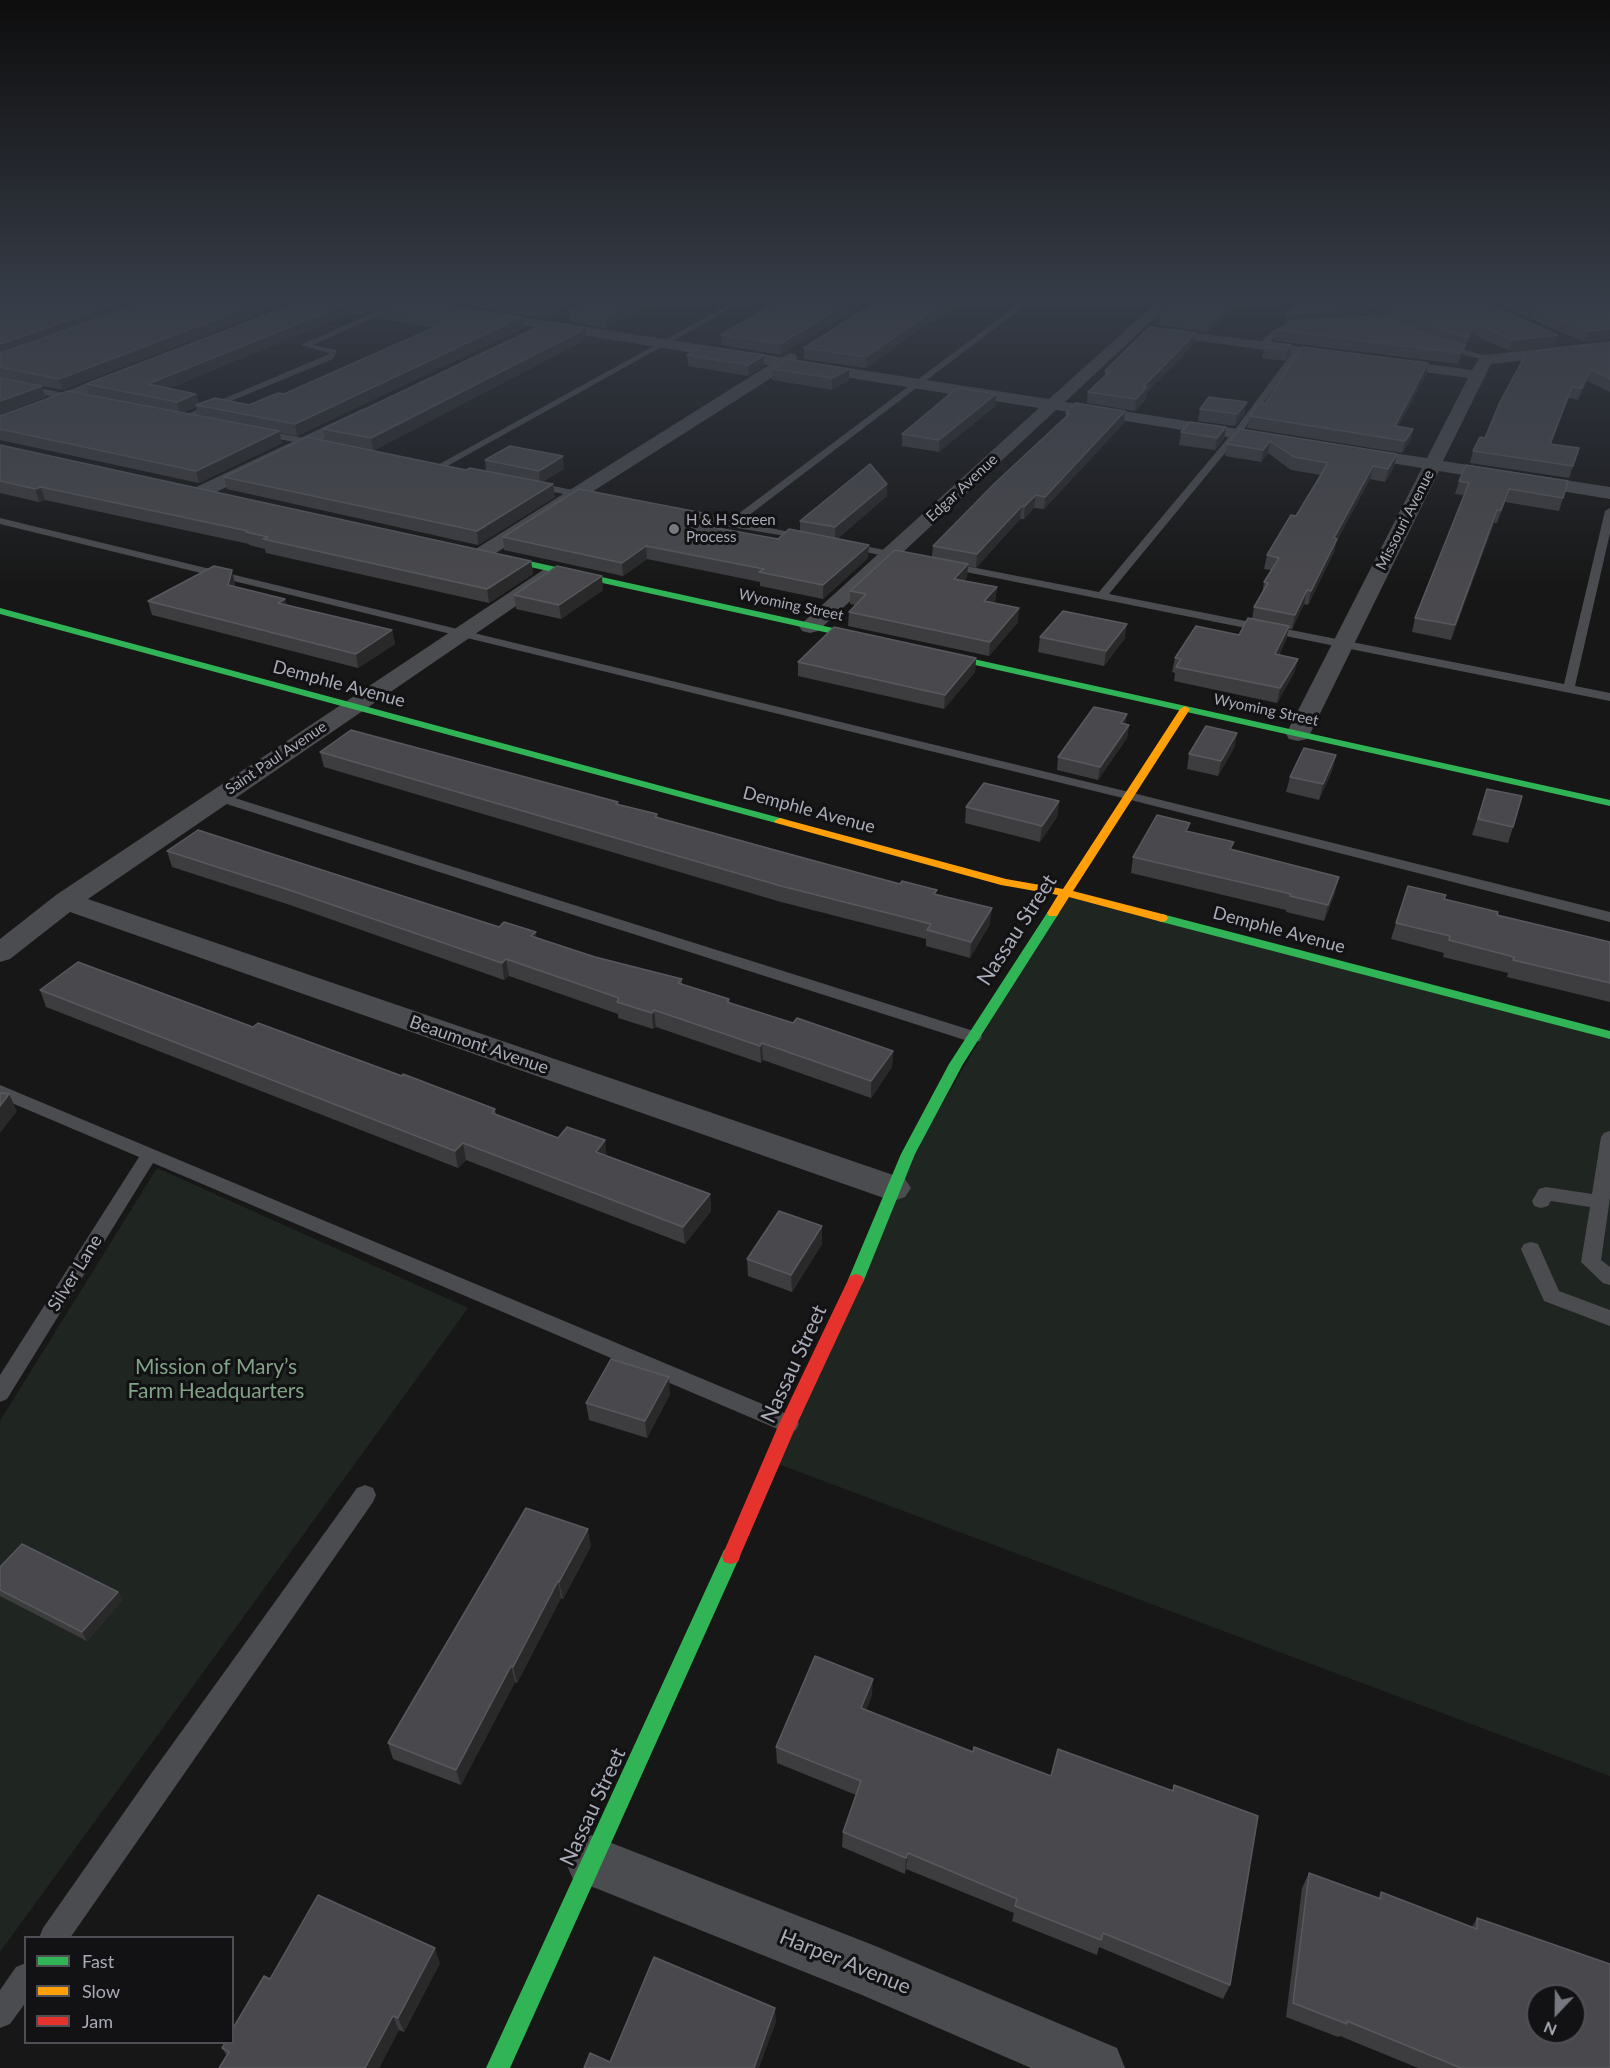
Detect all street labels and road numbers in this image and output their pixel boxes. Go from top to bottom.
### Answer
street label: Edgar Avenue [923,450,1001,526]
street label: Missouri Avenue [1372,467,1438,573]
street label: Wyoming Street [737,585,845,625]
street label: Demphle Avenue [271,656,407,712]
street label: Wyoming Street [1212,690,1320,730]
street label: Saint Paul Avenue [222,717,330,799]
street label: Demphle Avenue [741,782,877,838]
street label: Nassau Street [972,870,1062,990]
street label: Demphle Avenue [1211,902,1347,958]
street label: Beaumont Avenue [407,1011,551,1079]
street label: Silver Lane [43,1231,107,1315]
street label: Nassau Street [756,1301,832,1427]
street label: Nassau Street [555,1744,631,1870]
street label: Harper Avenue [776,1924,914,2000]

